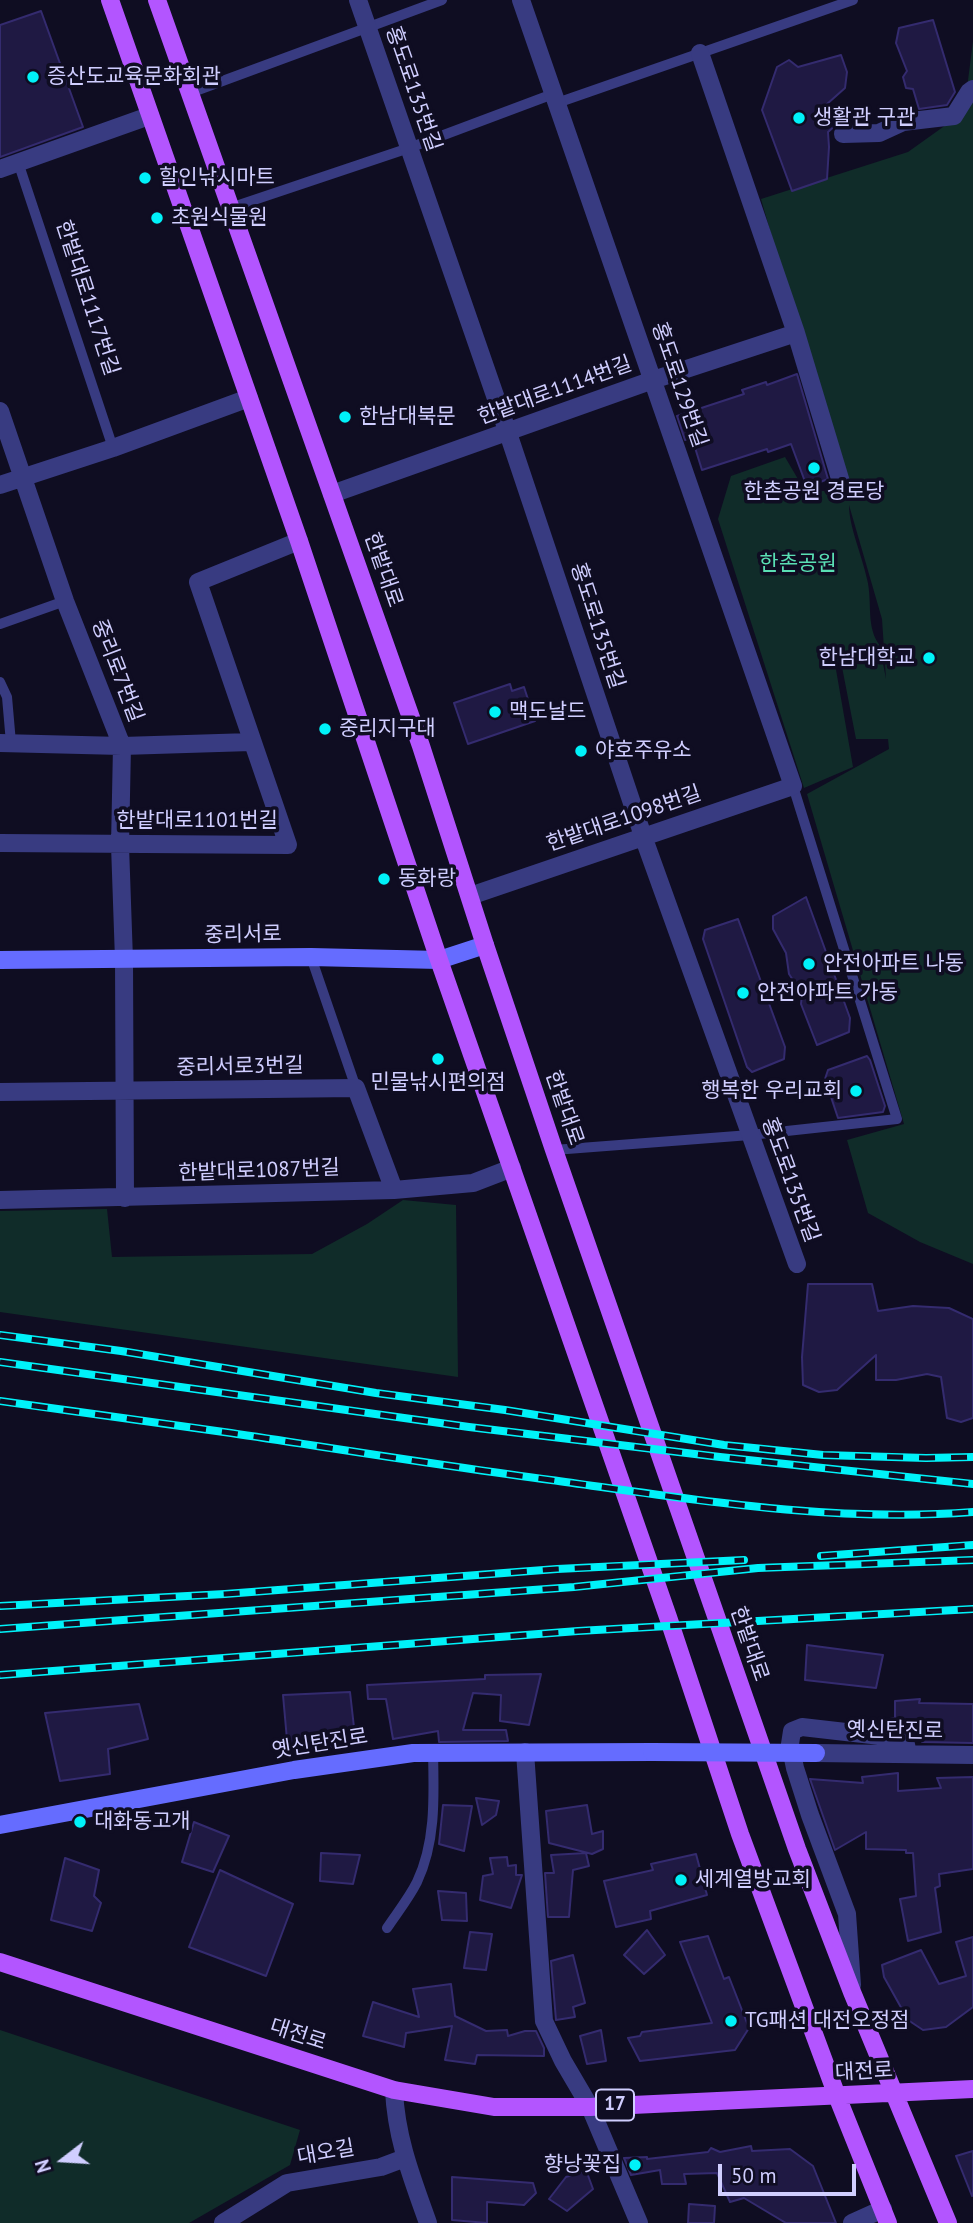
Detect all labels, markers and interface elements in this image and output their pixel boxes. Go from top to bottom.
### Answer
street label: 홍도로135번길 [380,23,446,155]
place label: 증산도교육문화회관 [47,64,221,90]
marker: 증산도교육문화회관 [25,69,41,85]
place label: 생활관 구관 [813,105,915,131]
marker: 생활관 구관 [791,110,807,126]
place label: 할인낚시마트 [159,165,275,191]
marker: 할인낚시마트 [137,170,153,186]
place label: 초원식물원 [171,205,268,231]
marker: 초원식물원 [149,210,165,226]
street label: 한밭대로1117번길 [50,217,124,379]
street label: 홍도로129번길 [646,319,712,451]
street label: 한밭대로1114번길 [475,352,635,430]
place label: 한남대북문 [359,404,456,430]
marker: 한남대북문 [337,409,353,425]
marker: 한촌공원 경로당 [806,460,822,476]
place label: 한촌공원 경로당 [744,479,884,505]
street label: 한밭대로 [359,529,407,611]
park label: 한촌공원 [759,551,837,577]
street label: 홍도로135번길 [565,560,629,692]
street label: 중리로7번길 [86,616,148,726]
place label: 한남대학교 [818,645,915,671]
marker: 한남대학교 [921,650,937,666]
place label: 맥도날드 [509,699,586,725]
marker: 맥도날드 [487,704,503,720]
place label: 중리지구대 [339,716,436,742]
marker: 중리지구대 [317,721,333,737]
place label: 야호주유소 [595,738,692,764]
marker: 야호주유소 [573,743,589,759]
street label: 한밭대로1098번길 [543,781,705,857]
street label: 한밭대로1101번길 [116,808,278,834]
place label: 동화랑 [398,866,456,892]
marker: 동화랑 [376,871,392,887]
street label: 중리서로 [204,922,282,948]
place label: 안전아파트 나동 [823,951,964,977]
marker: 안전아파트 나동 [801,956,817,972]
place label: 안전아파트 가동 [757,980,898,1006]
marker: 안전아파트 가동 [735,985,751,1001]
marker: 민물낚시편의점 [430,1051,446,1067]
street label: 중리서로3번길 [176,1053,304,1081]
street label: 한밭대로 [540,1067,588,1149]
place label: 민물낚시편의점 [370,1070,506,1096]
place label: 행복한 우리교회 [701,1078,842,1104]
marker: 행복한 우리교회 [848,1083,864,1099]
street label: 홍도로135번길 [756,1114,824,1246]
street label: 한밭대로1087번길 [178,1156,340,1186]
street label: 한밭대로 [725,1603,773,1685]
street label: 옛신탄진로 [846,1718,944,1744]
street label: 옛신탄진로 [270,1724,370,1764]
place label: 대화동고개 [94,1809,191,1835]
marker: 대화동고개 [72,1814,88,1830]
place label: 세계열방교회 [695,1867,811,1893]
marker: 세계열방교회 [673,1872,689,1888]
place label: TG패션 대전오정점 [745,2008,909,2034]
marker: TG패션 대전오정점 [723,2013,739,2029]
street label: 대전로 [267,2014,329,2056]
street label: 대전로 [834,2058,894,2086]
road number: 17 [596,2090,634,2120]
north arrow [28,2125,98,2195]
street label: 대오길 [295,2136,357,2170]
scale bar [721,2150,859,2194]
place label: 향낭꽃집 [544,2152,621,2178]
text: N [30,2157,56,2176]
marker: 향낭꽃집 [627,2157,643,2173]
text: 50 m [731,2162,777,2189]

